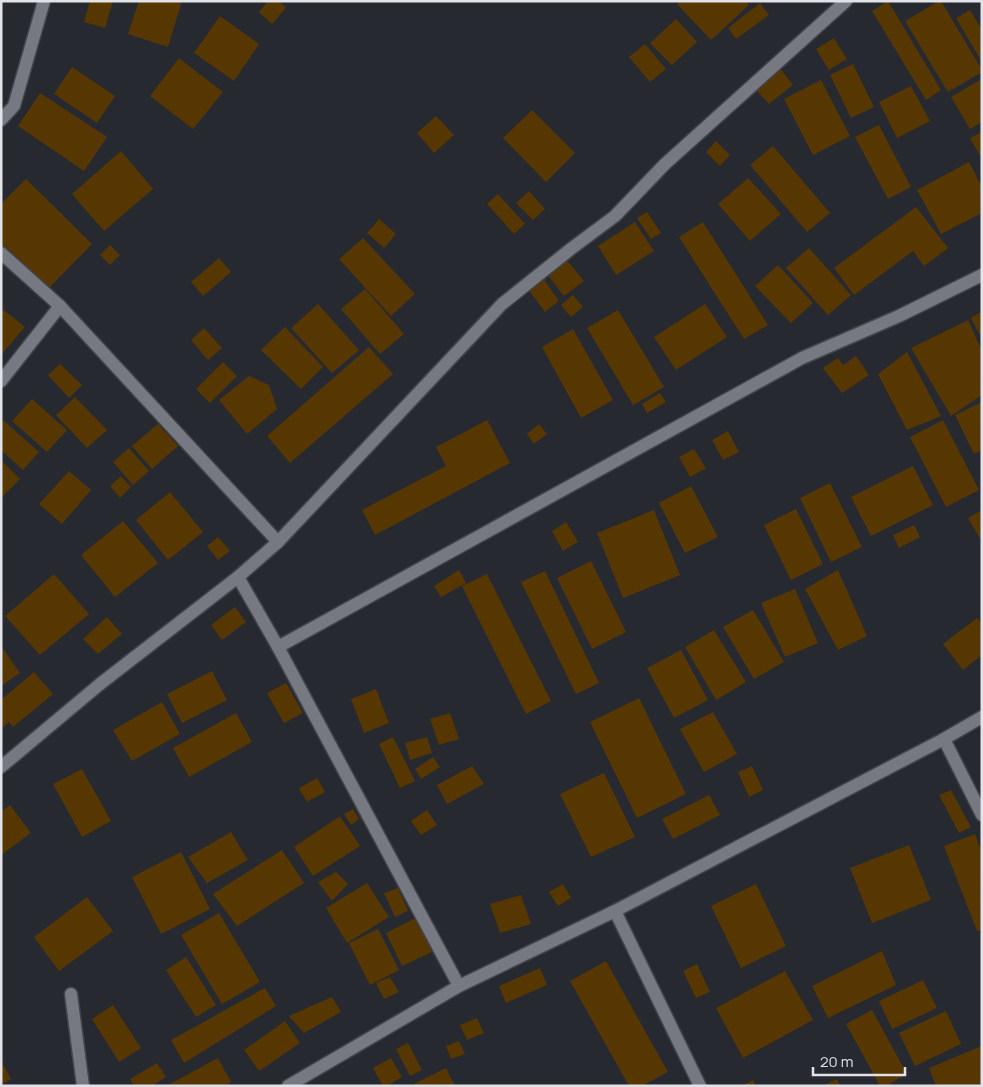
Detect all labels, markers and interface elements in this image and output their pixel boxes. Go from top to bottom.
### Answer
scale bar [813,1044,906,1076]
text: 20 m [820,1051,853,1072]

